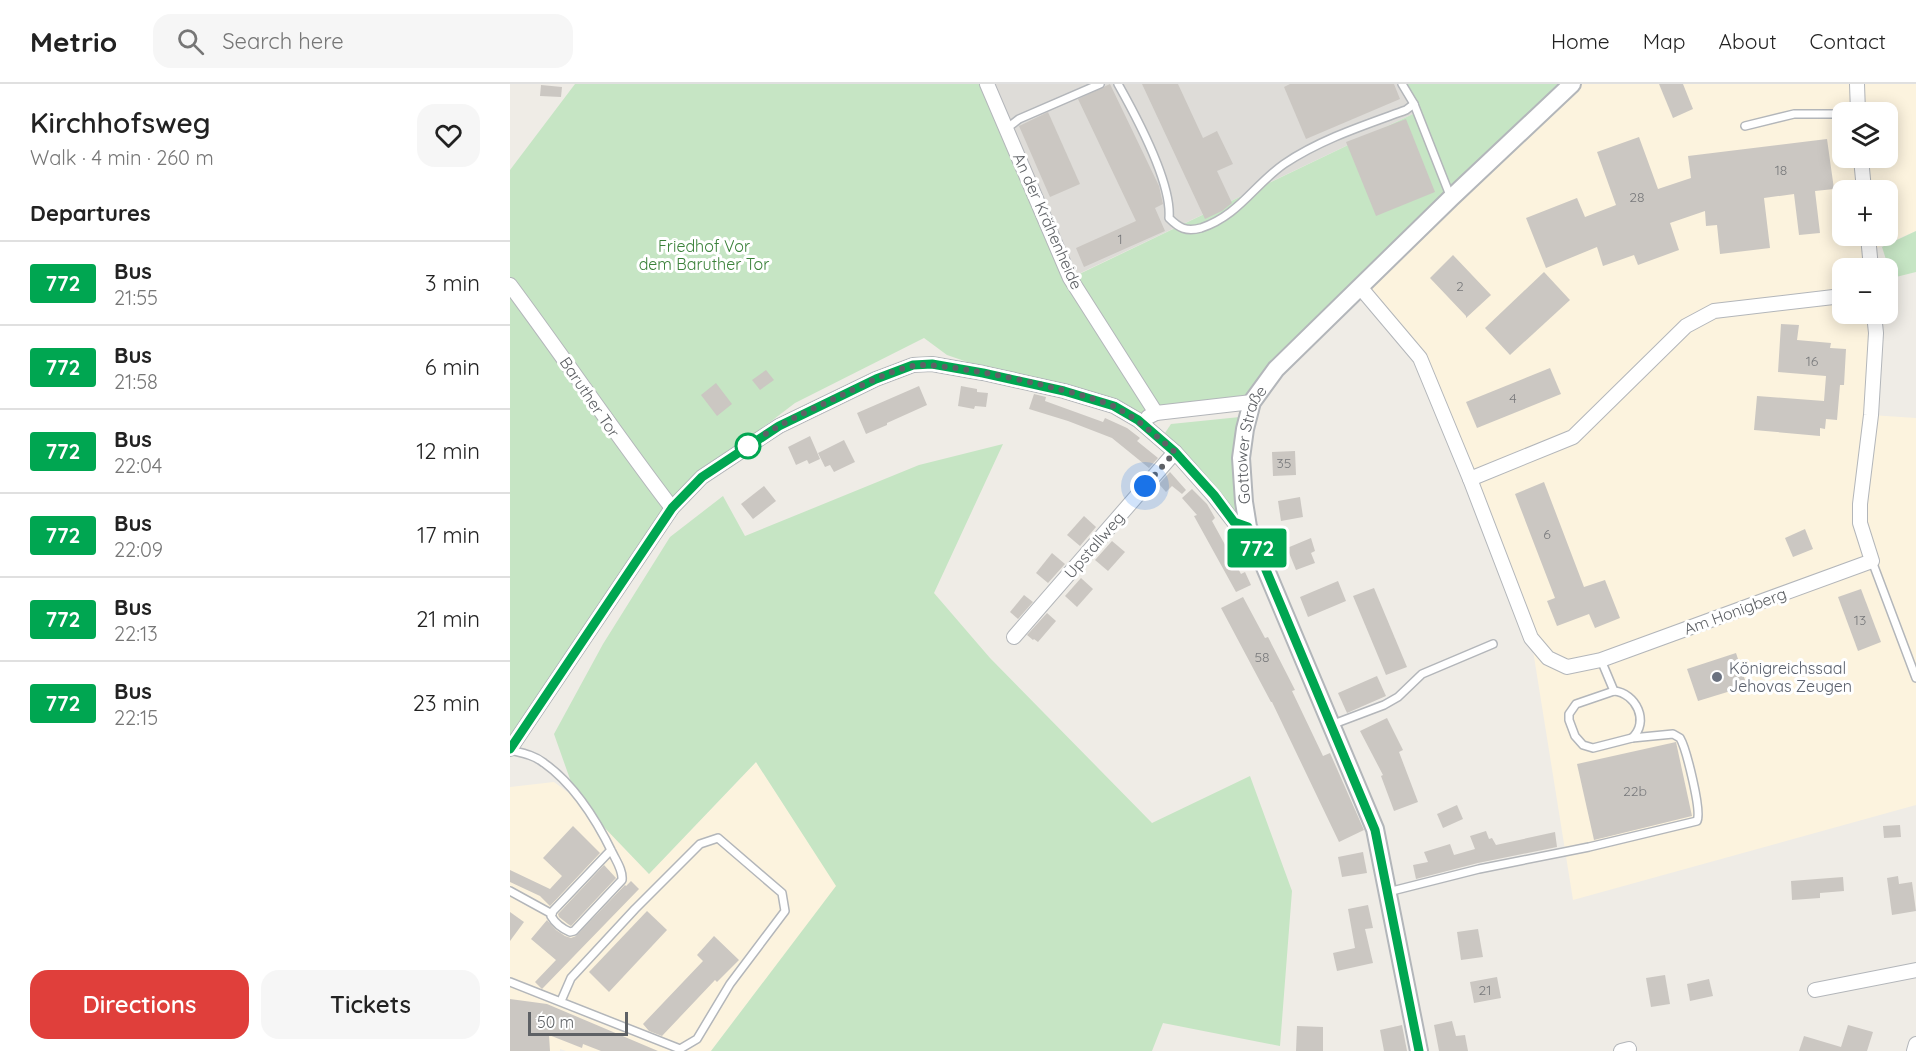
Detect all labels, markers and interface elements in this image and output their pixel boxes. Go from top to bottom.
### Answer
search box [153,14,573,68]
text: Metrio [30,24,117,59]
icon: search [174,25,207,58]
text: Search here [222,27,344,55]
text: Home [1551,28,1610,54]
text: Map [1643,28,1686,54]
text: About [1719,28,1777,54]
text: Contact [1810,28,1886,54]
map controls [1832,102,1898,324]
button: layers [1832,102,1898,168]
button: heart [417,104,480,167]
text: Kirchhofsweg [30,105,210,140]
text: Walk · 4 min · 260 m [30,145,214,170]
street label: An der Krähenheide [1009,150,1087,292]
house number: 18 [1775,161,1787,179]
button: + [1832,180,1898,246]
house number: 28 [1629,188,1645,206]
text: Departures [30,199,151,227]
house number: 1 [1117,230,1123,248]
park label: Friedhof Vor dem Baruther Tor [639,236,769,274]
text: Bus [114,257,152,285]
button: − [1832,258,1898,324]
text: 3 min [425,269,480,297]
text: 772 [45,270,81,296]
house number: 2 [1456,277,1464,295]
text: 21:55 [114,285,158,310]
text: Bus [114,341,152,369]
house number: 16 [1806,352,1819,370]
text: 6 min [425,353,480,381]
street label: Baruther Tor [556,353,624,441]
text: 772 [45,354,81,380]
text: 21:58 [114,369,158,394]
street label: Gottower Straße [1230,381,1271,505]
house number: 4 [1509,389,1517,407]
text: Bus [114,425,152,453]
unlabelled marker [735,433,761,459]
text: 12 min [416,437,480,465]
text: 772 [45,438,81,464]
text: 22:04 [114,453,162,478]
house number: 35 [1277,454,1291,472]
your location [1130,471,1160,501]
street label: Upstallweg [1060,508,1128,582]
text: Bus [114,509,152,537]
text: 17 min [417,521,480,549]
text: 772 [45,522,81,548]
house number: 6 [1543,525,1551,543]
line badge: 772 [1222,528,1292,568]
text: 772 [1239,535,1275,561]
text: 22:09 [114,537,163,562]
street label: Am Honigberg [1681,583,1789,639]
text: Bus [114,593,152,621]
text: 21 min [416,605,480,633]
text: 772 [45,606,81,632]
house number: 13 [1854,611,1866,629]
text: 22:13 [114,621,158,646]
house number: 58 [1254,648,1270,666]
place label: Königreichssaal Jehovas Zeugen [1729,658,1852,696]
marker: Königreichssaal Jehovas Zeugen [1710,670,1724,684]
text: Bus [114,677,152,705]
text: 23 min [413,689,480,717]
text: 772 [45,690,81,716]
text: 22:15 [114,705,158,730]
house number: 22b [1623,782,1647,800]
button: Directions [30,970,249,1039]
button: Tickets [261,970,480,1039]
house number: 21 [1479,981,1491,999]
scale bar [528,1009,628,1036]
text: 50 m [537,1012,574,1032]

